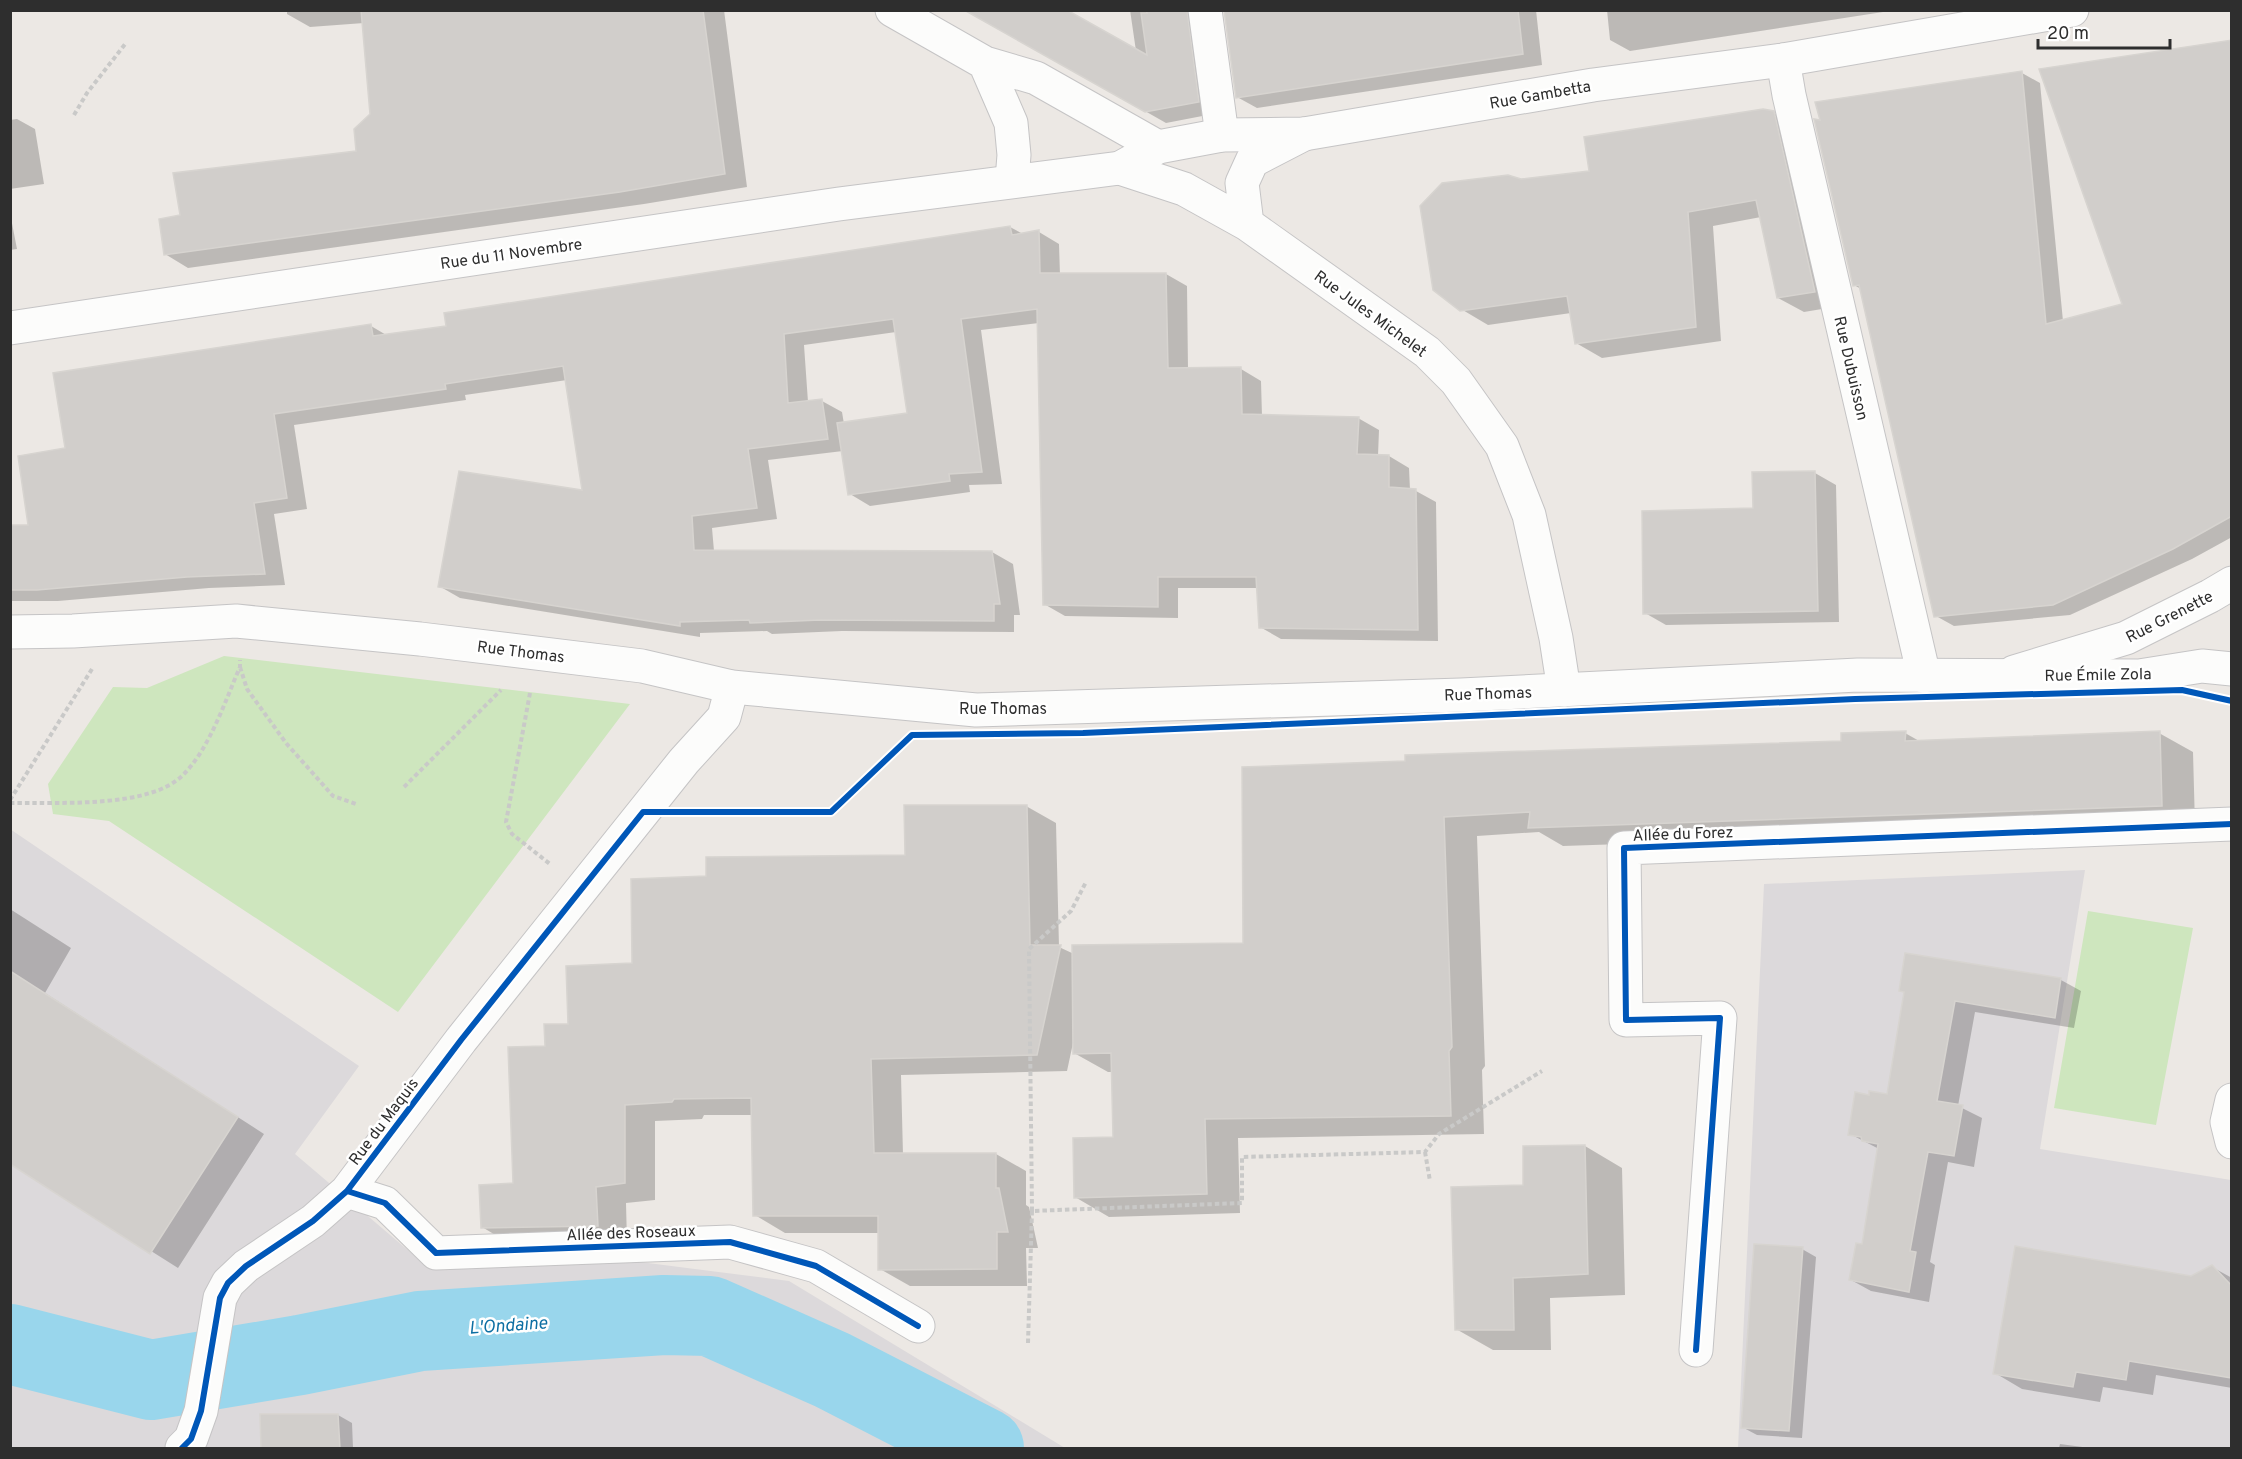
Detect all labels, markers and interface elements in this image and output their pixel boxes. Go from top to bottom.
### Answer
scale bar [2038,12,2170,50]
text: 20 m [2047,23,2089,46]
street label: Rue Gambetta [1488,77,1593,115]
street label: Rue du 11 Novembre [439,235,584,275]
street label: Rue Jules Michelet [1309,267,1430,362]
street label: Rue Dubuisson [1828,314,1872,423]
street label: Rue Grenette [2123,587,2217,648]
street label: Rue Thomas [476,638,566,668]
street label: Rue Émile Zola [2044,663,2152,687]
street label: Rue Thomas [1444,683,1532,707]
street label: Rue Thomas [959,700,1047,720]
street label: Allée du Forez [1632,823,1734,847]
street label: Rue du Maquis [345,1075,424,1170]
street label: Allée des Roseaux [566,1222,696,1246]
water label: L'Ondaine [468,1312,549,1341]

